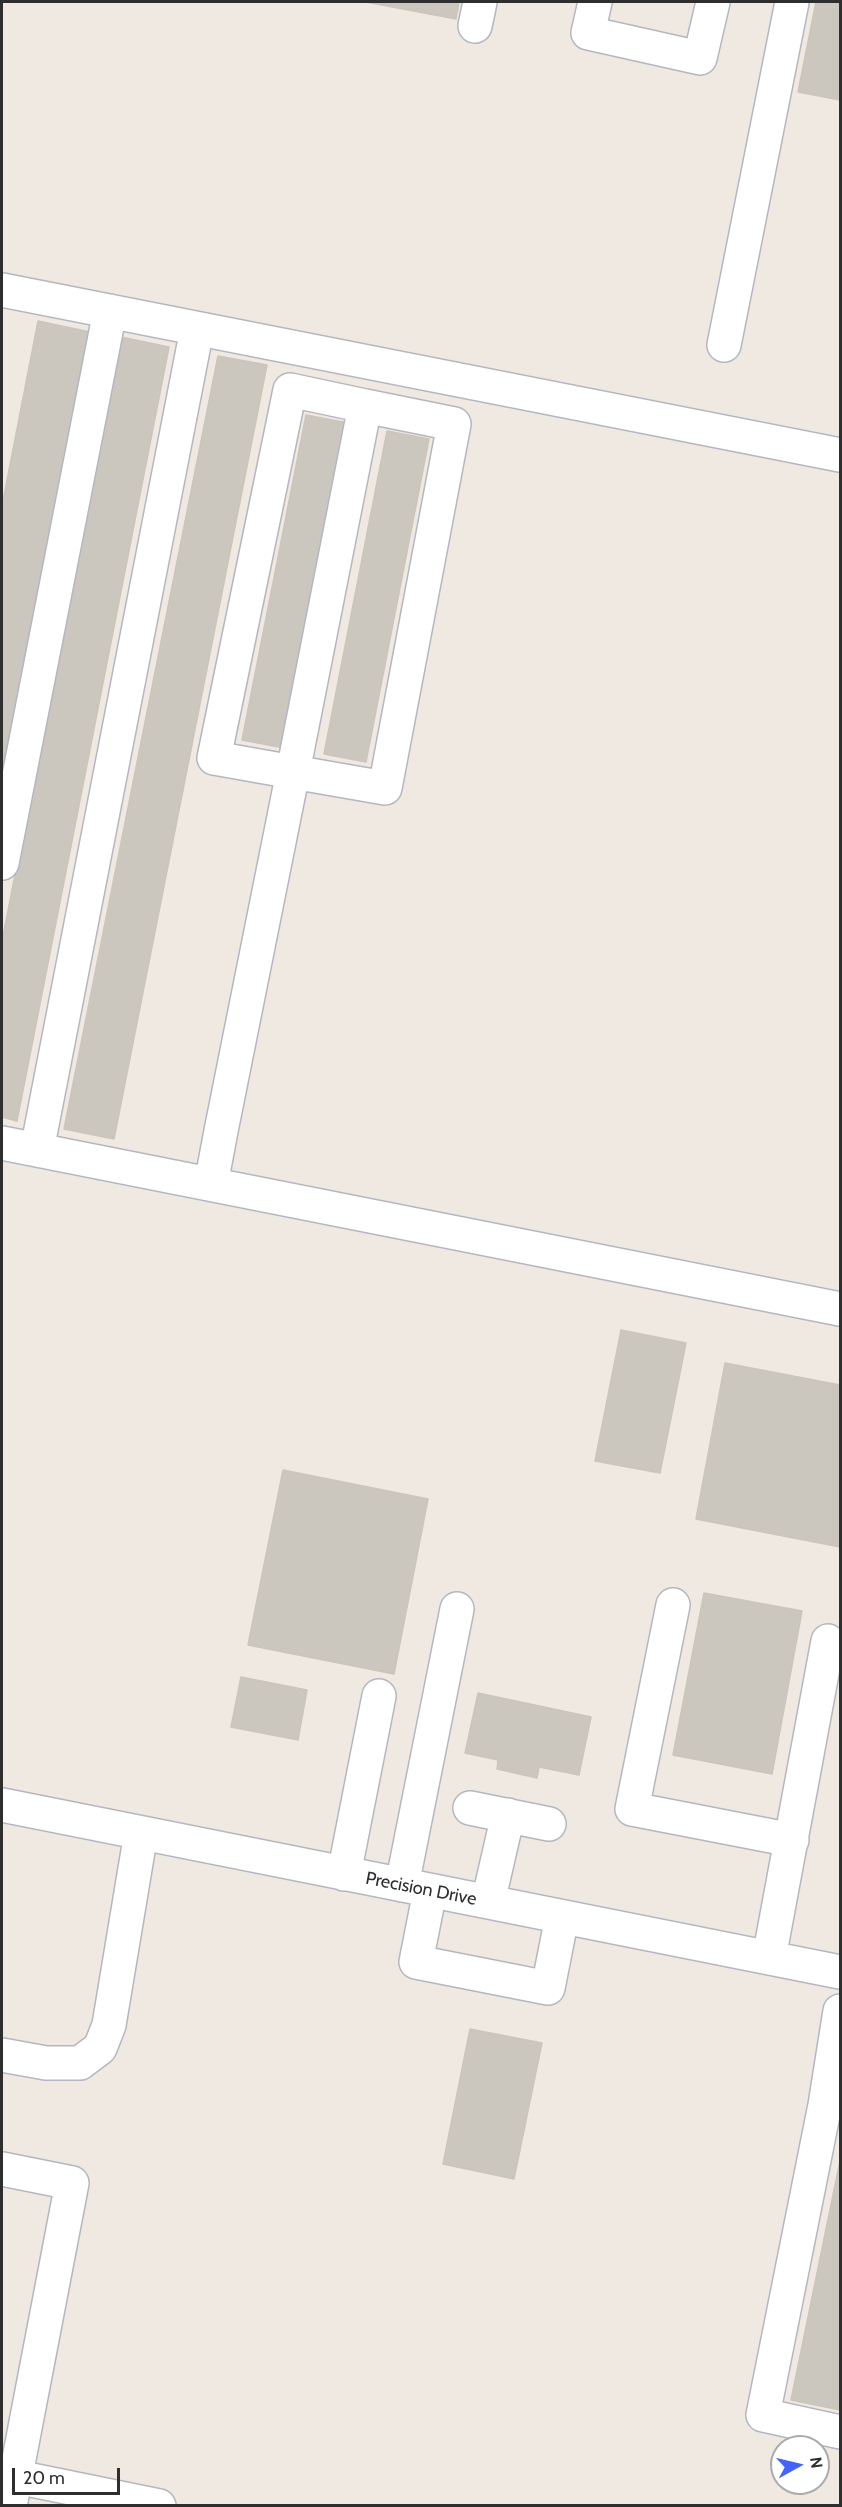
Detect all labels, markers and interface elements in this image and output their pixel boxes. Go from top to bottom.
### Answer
street label: Precision Drive [364,1868,478,1910]
north arrow [770,2435,830,2495]
scale bar [15,2456,123,2494]
text: N [806,2456,827,2470]
text: 20 m [23,2467,65,2489]

